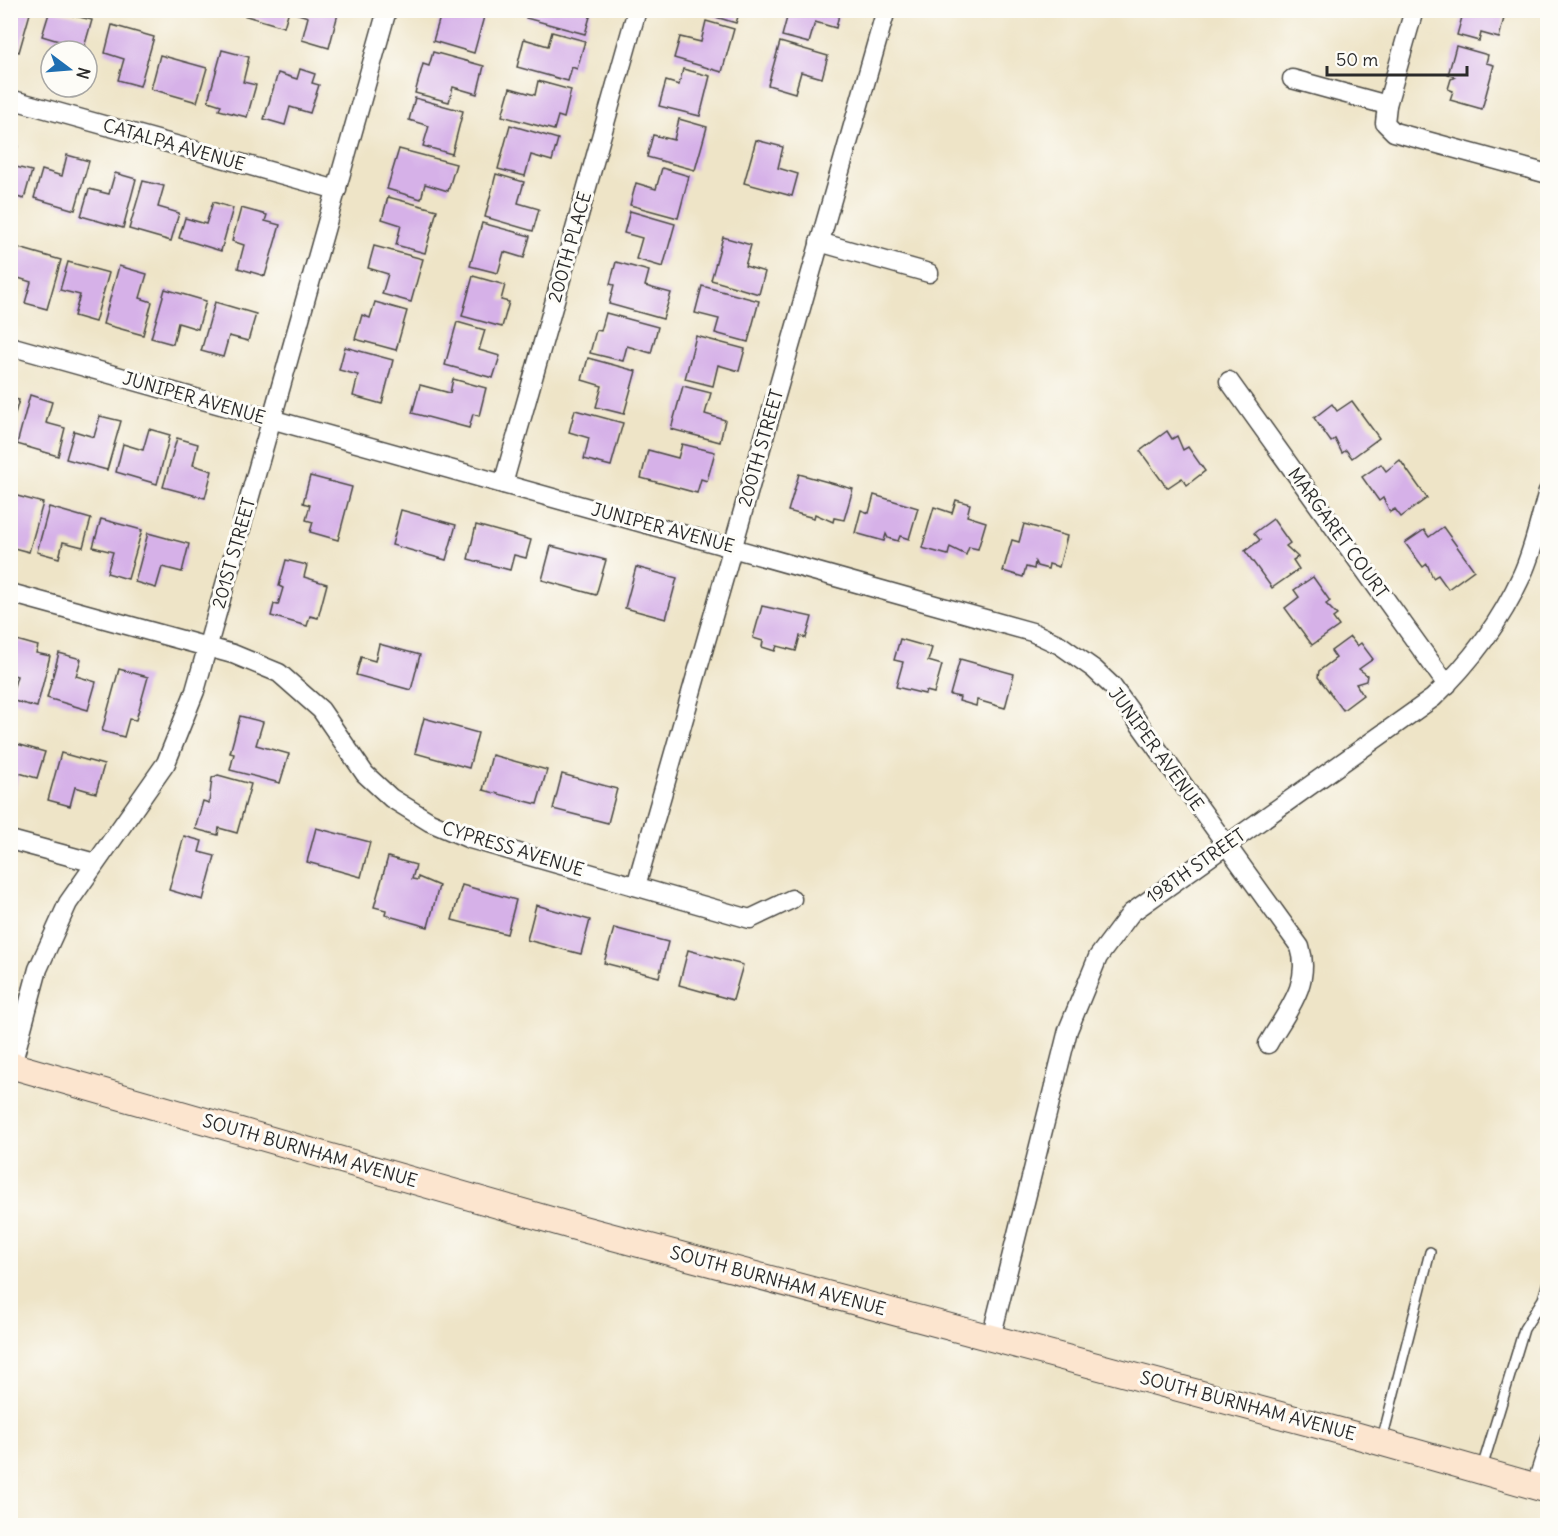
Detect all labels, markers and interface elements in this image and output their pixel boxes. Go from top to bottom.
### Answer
north arrow [39,39,99,99]
scale bar [1327,39,1466,77]
text: 50 m [1336,48,1378,71]
text: N [72,65,95,81]
street label: CATALPA AVENUE [100,113,248,176]
street label: 200TH PLACE [543,189,596,305]
street label: JUNIPER AVENUE [120,366,268,429]
street label: 200TH STREET [733,387,788,509]
street label: MARGARET COURT [1283,463,1394,603]
street label: 201ST STREET [207,495,260,611]
street label: JUNIPER AVENUE [589,497,737,558]
street label: JUNIPER AVENUE [1104,682,1209,815]
street label: CYPRESS AVENUE [439,816,587,881]
street label: 198TH STREET [1142,823,1250,908]
street label: SOUTH BURNHAM AVENUE [200,1109,420,1192]
street label: SOUTH BURNHAM AVENUE [668,1241,888,1320]
street label: SOUTH BURNHAM AVENUE [1138,1366,1358,1445]

